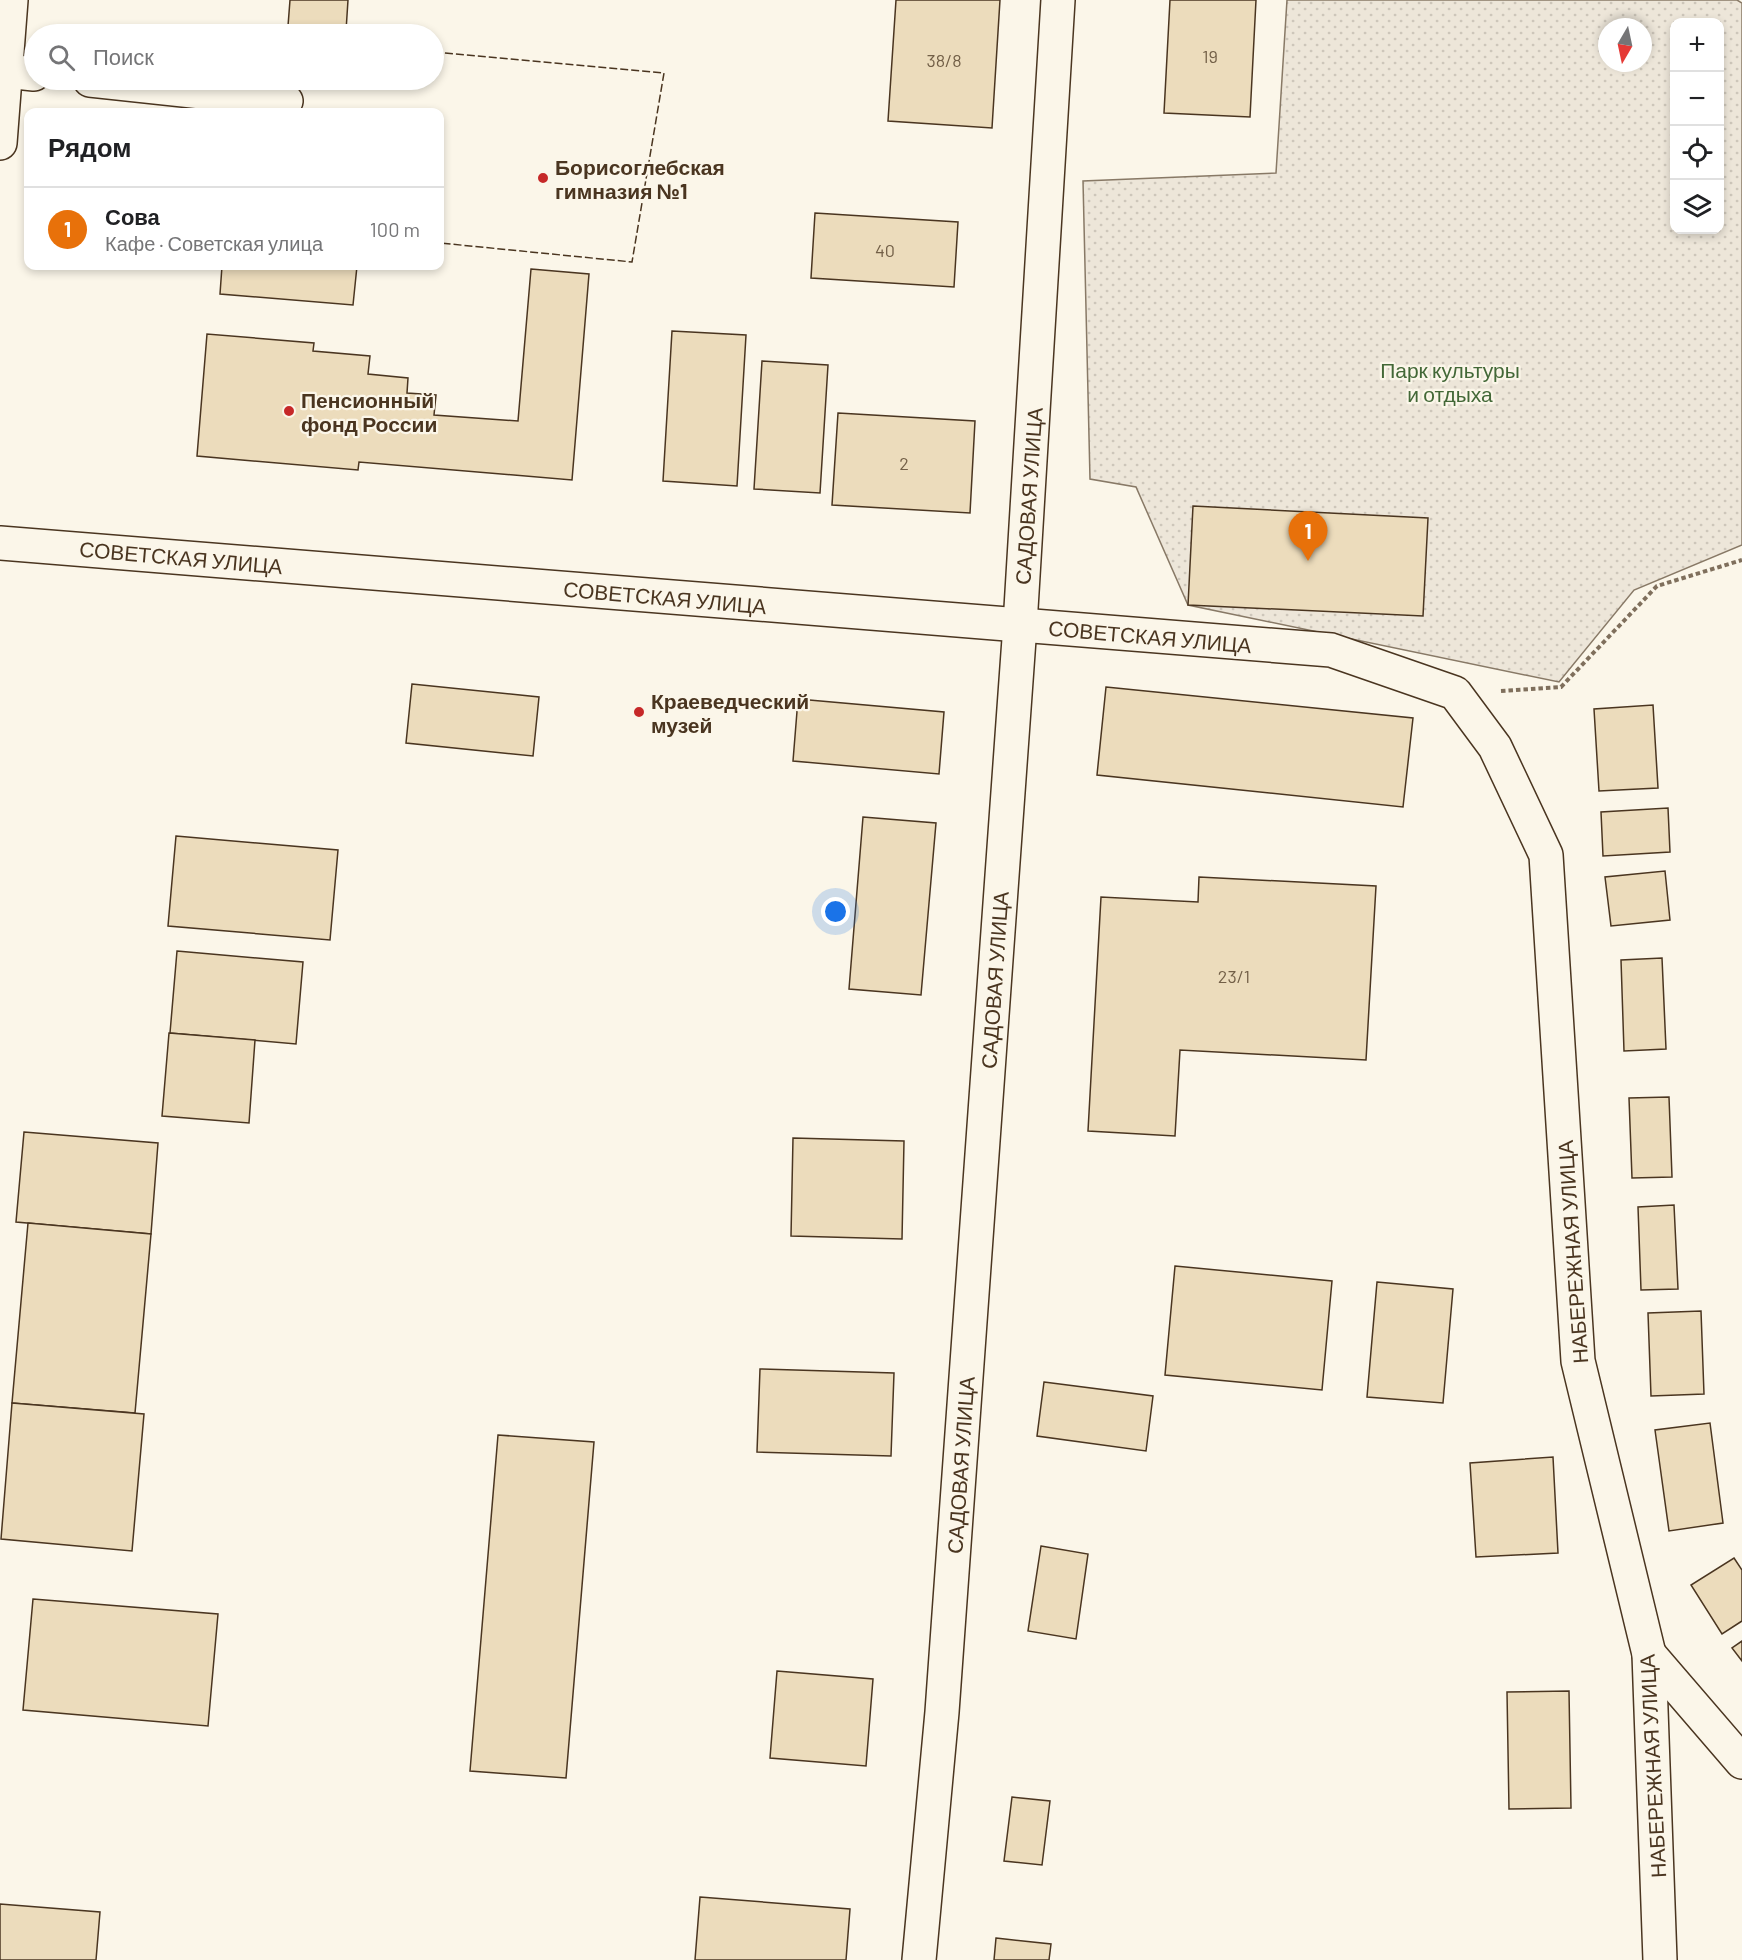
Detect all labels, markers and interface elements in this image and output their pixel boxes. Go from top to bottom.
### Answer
north arrow [1598,18,1652,72]
map controls [1670,18,1724,234]
button: + [1670,18,1724,72]
search box [24,24,444,90]
icon: search [45,41,78,74]
text: Поиск [93,43,154,69]
house number: 19 [1202,45,1218,67]
house number: 38/8 [926,49,962,71]
button: − [1670,72,1724,126]
button: locate [1670,126,1724,180]
text: Рядом [48,131,131,162]
place label: Борисоглебская гимназия №1 [555,154,725,203]
marker: Борисоглебская гимназия №1 [536,171,550,185]
button: layers [1670,180,1724,234]
text: Сова [105,203,160,229]
text: 1 [64,217,71,241]
text: 100 m [370,217,420,241]
text: Кафе · Советская улица [105,231,323,255]
house number: 40 [875,239,895,261]
park label: Парк культуры и отдыха [1380,357,1520,406]
place label: Пенсионный фонд России [301,387,437,436]
marker: Пенсионный фонд России [282,404,296,418]
street label: САДОВАЯ УЛИЦА [1009,406,1047,586]
house number: 2 [899,452,909,474]
pin: 1 [1288,512,1328,561]
street label: СОВЕТСКАЯ УЛИЦА [78,536,284,578]
street label: СОВЕТСКАЯ УЛИЦА [562,576,768,618]
street label: СОВЕТСКАЯ УЛИЦА [1047,615,1253,657]
place label: Краеведческий музей [651,688,809,737]
marker: Краеведческий музей [632,705,646,719]
street label: САДОВАЯ УЛИЦА [975,890,1013,1070]
your location [821,897,850,926]
house number: 23/1 [1218,965,1250,987]
street label: НАБЕРЕЖНАЯ УЛИЦА [1552,1139,1592,1365]
street label: САДОВАЯ УЛИЦА [941,1375,979,1555]
street label: НАБЕРЕЖНАЯ УЛИЦА [1634,1654,1670,1878]

